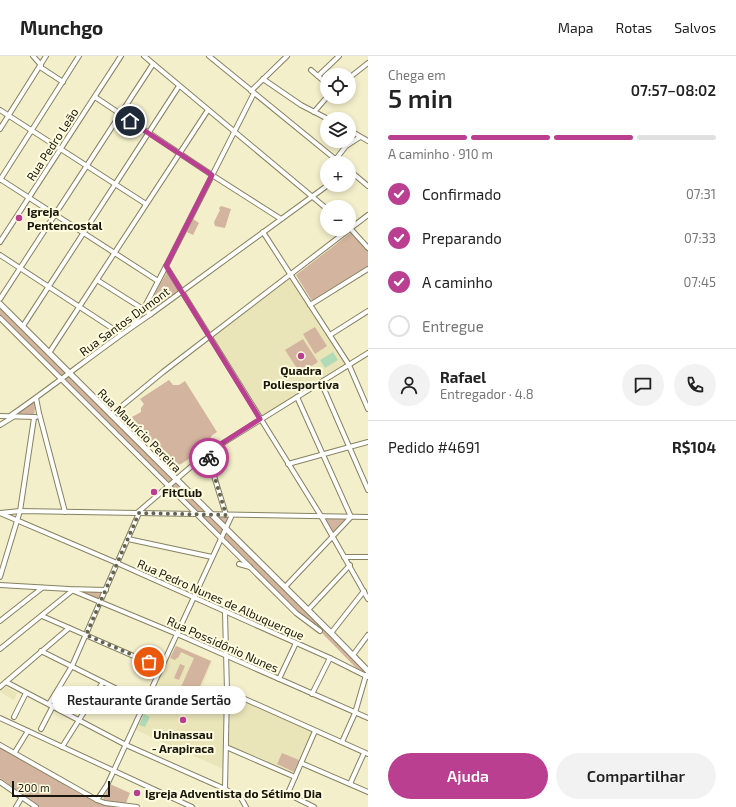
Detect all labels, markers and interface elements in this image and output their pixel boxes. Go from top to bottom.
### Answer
text: Munchgo [20,16,103,39]
text: Mapa [558,19,594,36]
text: Rotas [616,19,652,36]
text: Salvos [674,19,716,36]
text: Chega em [388,67,446,83]
map controls [320,68,356,236]
button: locate [320,68,356,104]
text: 07:57–08:02 [631,81,716,99]
text: 5 min [388,82,453,113]
pin [113,104,147,138]
street label: Rua Pedro Leão [23,105,81,183]
icon: home [119,110,141,132]
button: layers [320,112,356,148]
text: A caminho · 910 m [388,146,493,162]
button: + [320,156,356,192]
icon: check [388,183,410,205]
text: Confirmado [422,185,501,203]
text: 07:31 [686,186,716,202]
button: − [320,200,356,236]
place label: Igreja Pentencostal [27,204,103,232]
marker: Igreja Pentencostal [14,213,24,223]
icon: check [388,227,410,249]
text: Preparando [422,229,502,247]
text: 07:33 [684,230,716,246]
icon: check [388,271,410,293]
text: A caminho [422,273,493,291]
text: 07:45 [683,274,716,290]
street label: Rua Santos Dumont [76,283,172,358]
text: Entregue [422,317,484,335]
marker: Quadra Poliesportiva [296,351,306,361]
place label: Quadra Poliesportiva [263,363,339,391]
button: person [388,364,430,406]
button: chat [622,364,664,406]
button: phone [674,364,716,406]
text: Rafael [440,368,486,386]
street label: Rua Maurício Pereira [95,385,185,475]
text: Entregador · 4.8 [440,386,534,402]
courier [189,438,229,478]
text: Pedido #4691 [388,438,480,456]
text: R$104 [672,438,716,456]
icon: bike [198,447,220,469]
place label: FitClub [162,485,202,499]
marker: FitClub [149,487,159,497]
street label: Rua Pedro Nunes de Albuquerque [136,556,306,642]
street label: Rua Possidônio Nunes [165,613,281,675]
pin [132,645,166,679]
icon: bag [138,651,160,673]
callout: Restaurante Grande Sertão [52,686,246,714]
text: Restaurante Grande Sertão [67,692,231,708]
marker: Uninassau - Arapiraca [178,715,188,725]
place label: Uninassau - Arapiraca [152,727,214,755]
button: Ajuda [388,753,548,799]
button: Compartilhar [556,753,716,799]
scale bar [12,779,110,798]
text: 200 m [18,781,50,794]
place label: Igreja Adventista do Sétimo Dia [145,786,322,801]
marker: Igreja Adventista do Sétimo Dia [132,788,142,798]

